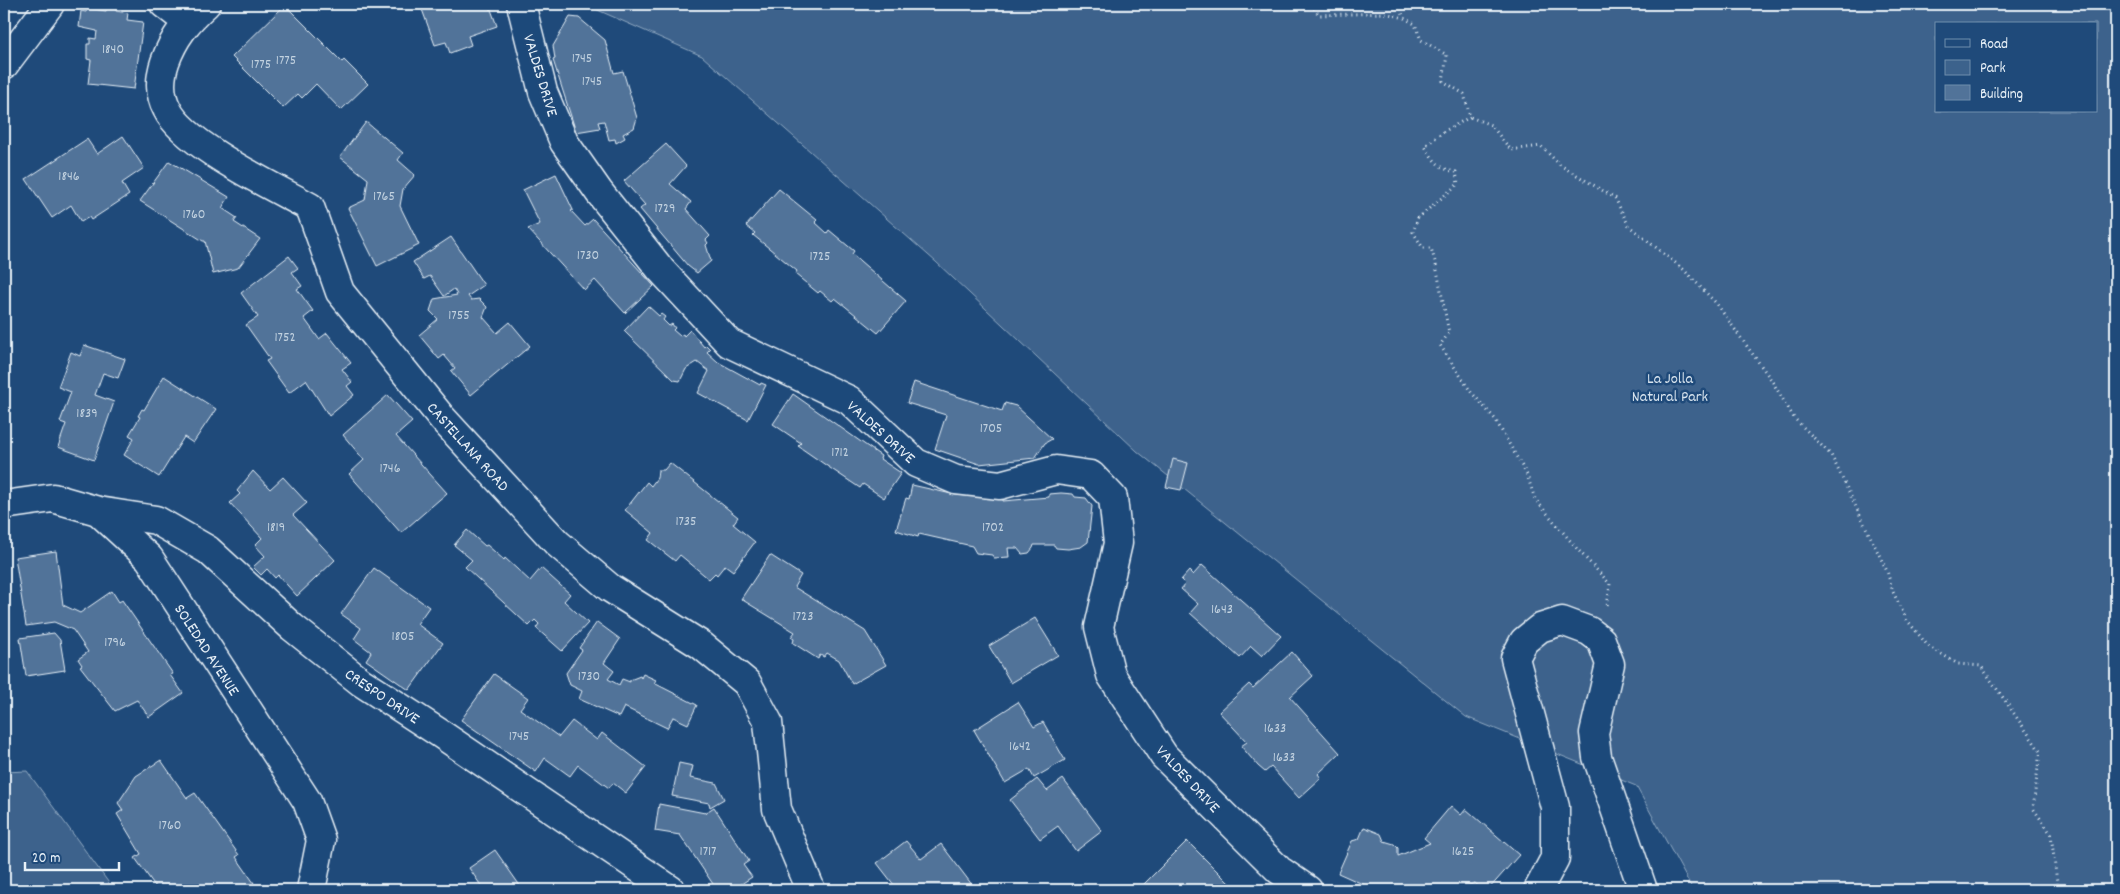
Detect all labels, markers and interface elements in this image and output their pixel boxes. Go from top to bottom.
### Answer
legend [1935,22,2098,112]
street label: VALDES DRIVE [516,32,563,121]
text: Road [1980,34,2008,56]
house number: 1840 [102,40,124,60]
house number: 1745 [572,49,592,69]
house number: 1775 [276,51,296,71]
house number: 1775 [251,55,271,75]
text: Park [1980,58,2006,80]
house number: 1745 [582,72,602,92]
text: Building [1980,84,2023,106]
house number: 1846 [58,167,80,187]
house number: 1765 [373,187,395,207]
house number: 1729 [655,199,675,219]
house number: 1760 [183,205,205,225]
house number: 1730 [577,246,599,266]
house number: 1725 [809,247,831,267]
house number: 1755 [448,306,470,326]
house number: 1752 [274,328,296,348]
park label: La Jolla Natural Park [1632,368,1708,409]
street label: VALDES DRIVE [841,396,920,470]
street label: CASTELLANA ROAD [421,398,514,498]
house number: 1839 [76,404,98,424]
house number: 1705 [980,419,1002,439]
house number: 1712 [831,443,849,463]
house number: 1746 [379,459,401,479]
house number: 1735 [675,512,697,532]
house number: 1819 [267,518,285,538]
house number: 1702 [982,518,1004,538]
street label: SOLEDAD AVENUE [168,600,245,701]
house number: 1643 [1211,600,1233,620]
house number: 1723 [793,607,813,627]
house number: 1805 [392,627,414,647]
house number: 1796 [104,633,126,653]
street label: CRESPO DRIVE [339,663,424,731]
house number: 1730 [578,667,600,687]
house number: 1633 [1264,719,1286,739]
house number: 1745 [509,727,529,747]
house number: 1642 [1009,737,1031,757]
street label: VALDES DRIVE [1150,741,1225,819]
house number: 1633 [1273,748,1295,768]
house number: 1760 [159,816,181,836]
scale bar [25,839,119,871]
house number: 1717 [700,842,716,862]
house number: 1625 [1452,842,1474,862]
text: 20 m [32,848,60,870]

